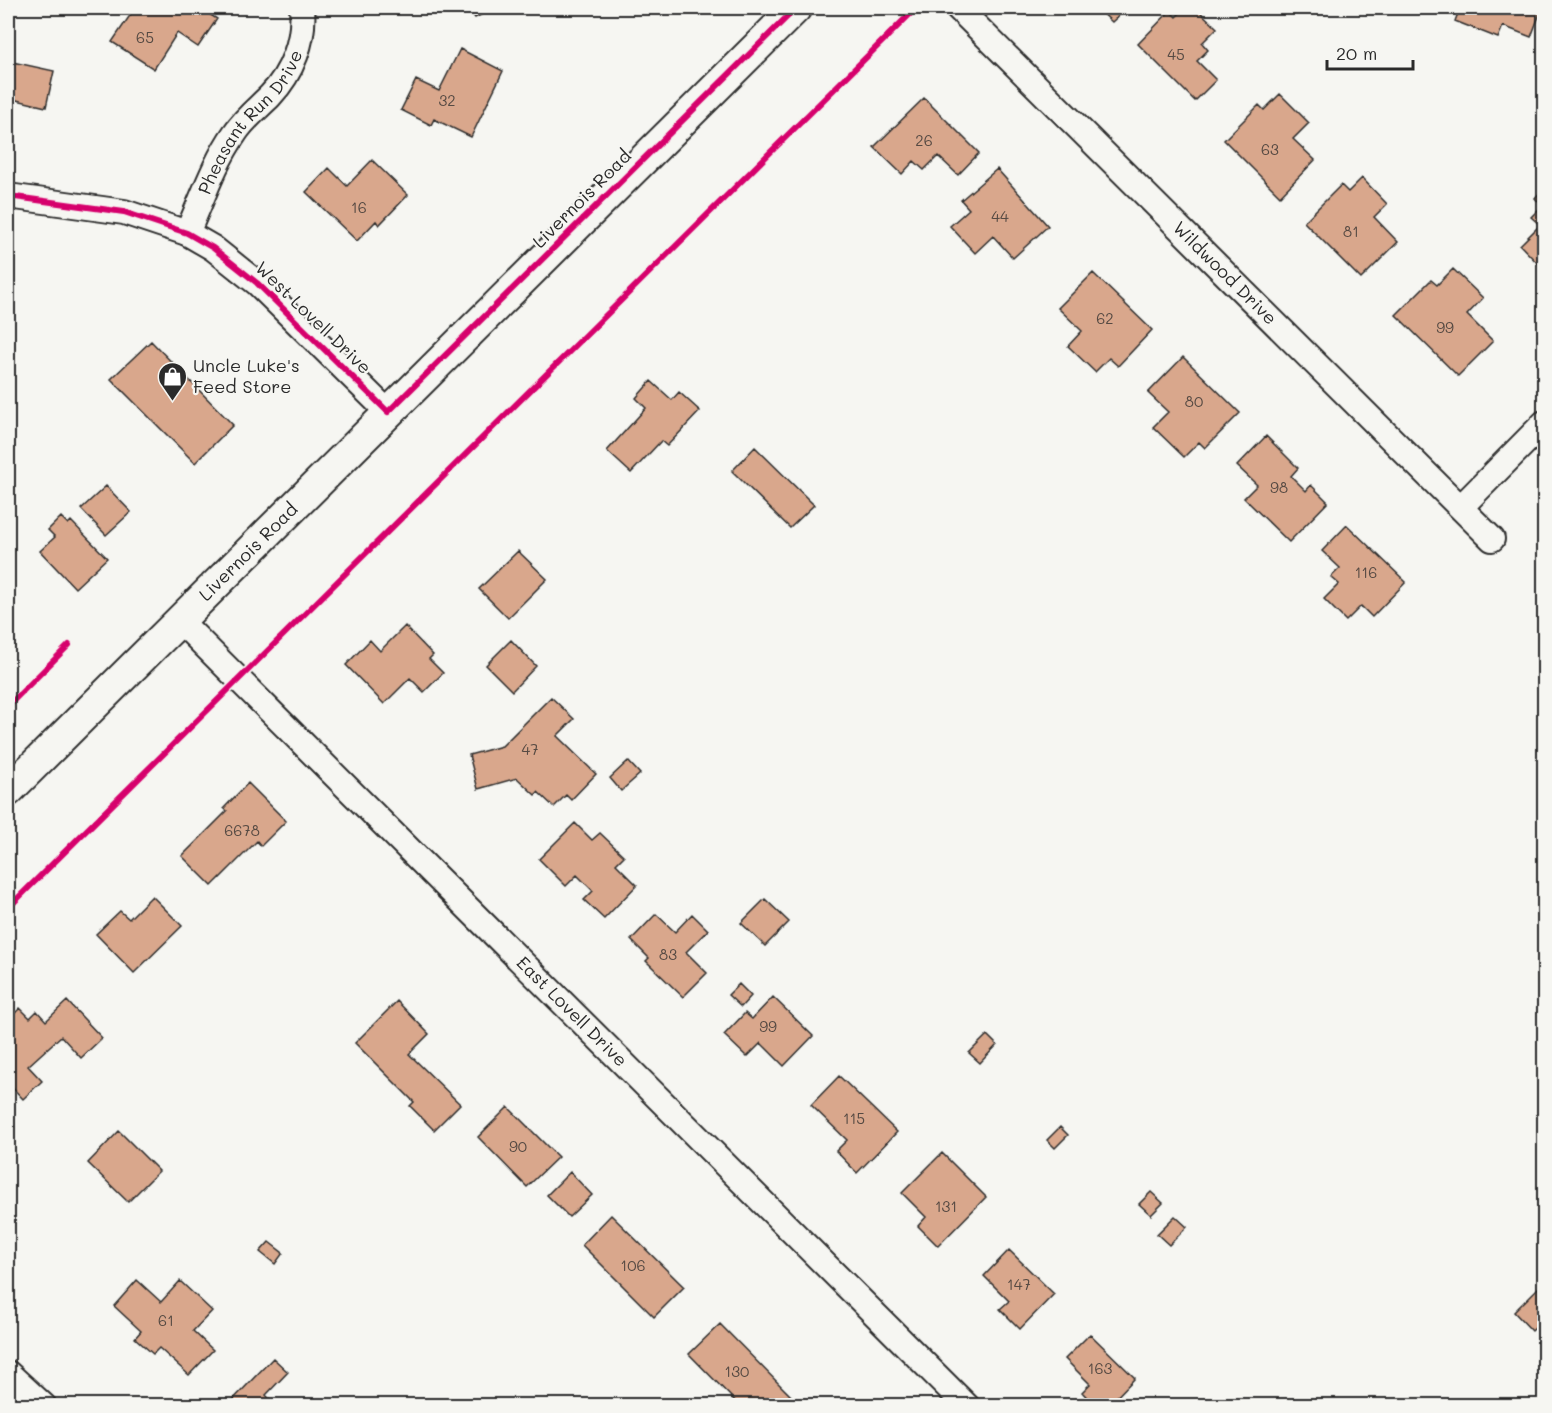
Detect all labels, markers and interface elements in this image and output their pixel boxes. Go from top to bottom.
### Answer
house number: 65 [136,27,154,47]
scale bar [1327,33,1412,71]
text: 20 m [1336,41,1377,65]
house number: 45 [1167,44,1185,64]
street label: Pheasant Run Drive [192,46,307,198]
house number: 32 [438,90,456,110]
house number: 26 [915,130,933,150]
house number: 63 [1261,139,1279,159]
street label: Livernois Road [527,144,636,253]
house number: 16 [351,197,367,217]
house number: 44 [991,206,1009,226]
street label: Wildwood Drive [1168,215,1283,329]
house number: 81 [1343,221,1359,241]
street label: West Lovell Drive [250,256,377,379]
house number: 62 [1096,308,1114,328]
house number: 99 [1436,317,1454,337]
place label: Uncle Luke's Feed Store [193,353,300,398]
shop icon: Uncle Luke's Feed Store [156,360,188,402]
house number: 80 [1185,391,1203,411]
house number: 98 [1270,477,1288,497]
street label: Livernois Road [193,497,302,606]
house number: 116 [1355,562,1377,582]
house number: 47 [521,739,539,759]
house number: 6678 [224,820,260,840]
house number: 83 [659,944,677,964]
street label: East Lovell Drive [512,950,633,1071]
house number: 99 [759,1016,777,1036]
house number: 115 [843,1108,865,1128]
house number: 90 [509,1136,527,1156]
house number: 131 [935,1196,957,1216]
house number: 106 [620,1255,646,1275]
house number: 147 [1007,1274,1031,1294]
house number: 61 [158,1310,174,1330]
house number: 163 [1088,1358,1112,1378]
house number: 130 [725,1361,749,1381]

